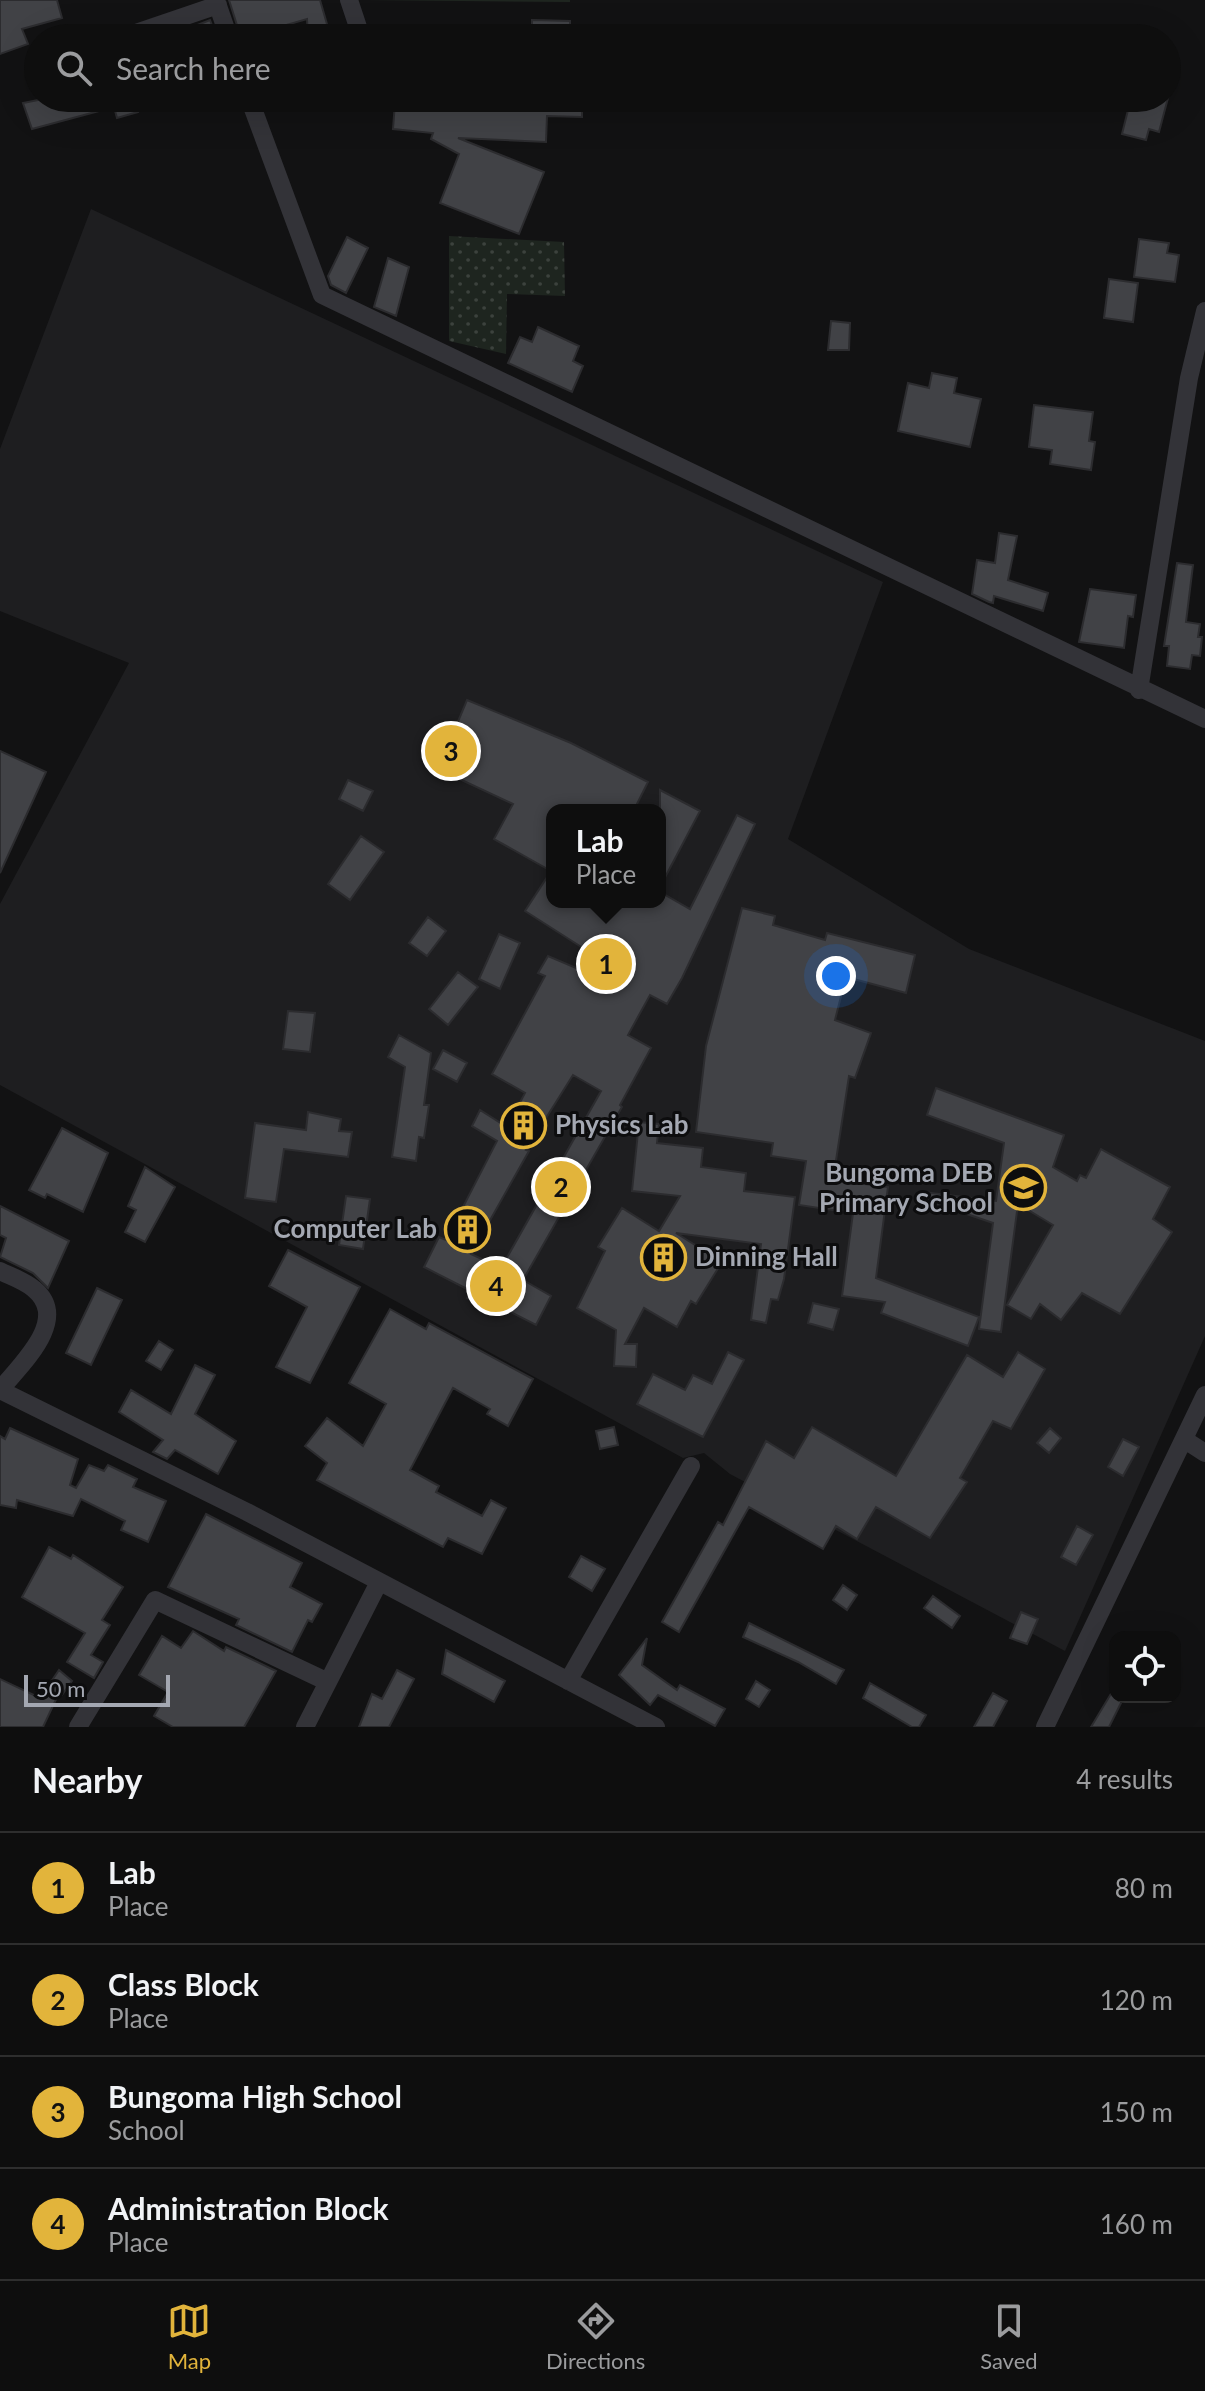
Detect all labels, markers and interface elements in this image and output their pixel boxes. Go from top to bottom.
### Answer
search box [24,24,1181,112]
icon: search [52,46,96,90]
text: Search here [116,50,271,86]
pin: 3 [425,721,477,781]
popup [546,804,666,908]
text: Lab [576,822,624,858]
text: Place [576,858,636,890]
pin: 1 [580,934,632,994]
your location [816,956,856,996]
building icon: Physics Lab [500,1101,548,1149]
place label: Physics Lab [555,1108,689,1140]
place label: Bungoma DEB Primary School [819,1156,993,1218]
pin: 2 [535,1157,587,1217]
school or university icon: Bungoma DEB Primary School [1000,1164,1048,1212]
building icon: Computer Lab [444,1205,492,1253]
place label: Computer Lab [274,1212,437,1244]
building icon: Dinning Hall [640,1233,688,1281]
place label: Dinning Hall [695,1240,838,1272]
pin: 4 [470,1256,522,1316]
map controls [1109,1631,1181,1703]
button: locate [1109,1631,1181,1703]
scale bar [24,1671,170,1707]
text: 50 m [36,1675,85,1702]
text: Nearby [32,1759,143,1800]
text: 4 results [1076,1763,1173,1795]
text: Lab [108,1854,156,1890]
text: 1 [50,1872,66,1904]
text: 80 m [1115,1872,1173,1904]
text: Place [108,1890,169,1922]
text: Class Block [108,1966,259,2002]
text: 2 [50,1984,66,2016]
text: 120 m [1100,1984,1173,2016]
text: Place [108,2002,169,2034]
text: Bungoma High School [108,2078,402,2114]
text: 3 [50,2096,66,2128]
text: 150 m [1100,2096,1173,2128]
text: School [108,2114,185,2146]
text: Administration Block [108,2190,389,2226]
text: 4 [50,2208,66,2240]
text: 160 m [1100,2208,1173,2240]
text: Place [108,2226,169,2258]
tab: Map [167,2299,211,2374]
tab: Directions [546,2299,645,2374]
tab: Saved [980,2299,1038,2374]

